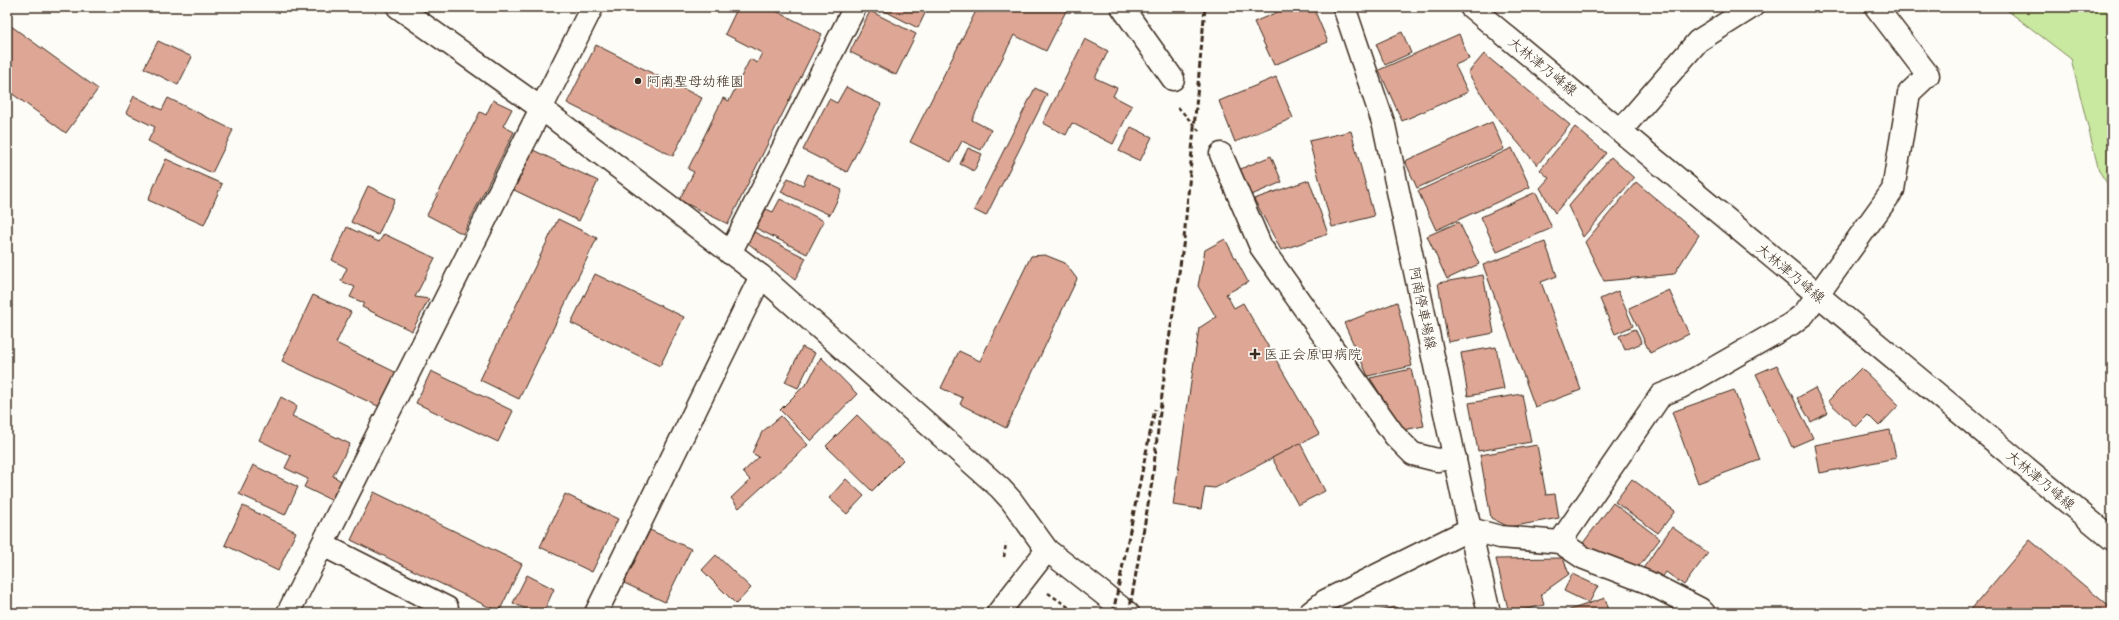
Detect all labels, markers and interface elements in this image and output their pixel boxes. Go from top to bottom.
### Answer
street label: 大林津乃峰線 [1504,33,1581,100]
place label: 阿南聖母幼稚園 [646,73,744,91]
marker: 阿南聖母幼稚園 [633,76,643,86]
street label: 大林津乃峰線 [1752,240,1828,308]
street label: 阿南停車場線 [1404,265,1440,351]
place label: 医正会原田病院 [1264,346,1362,364]
marker: 医正会原田病院 [1249,348,1261,360]
street label: 大林津乃峰線 [2002,447,2078,515]

